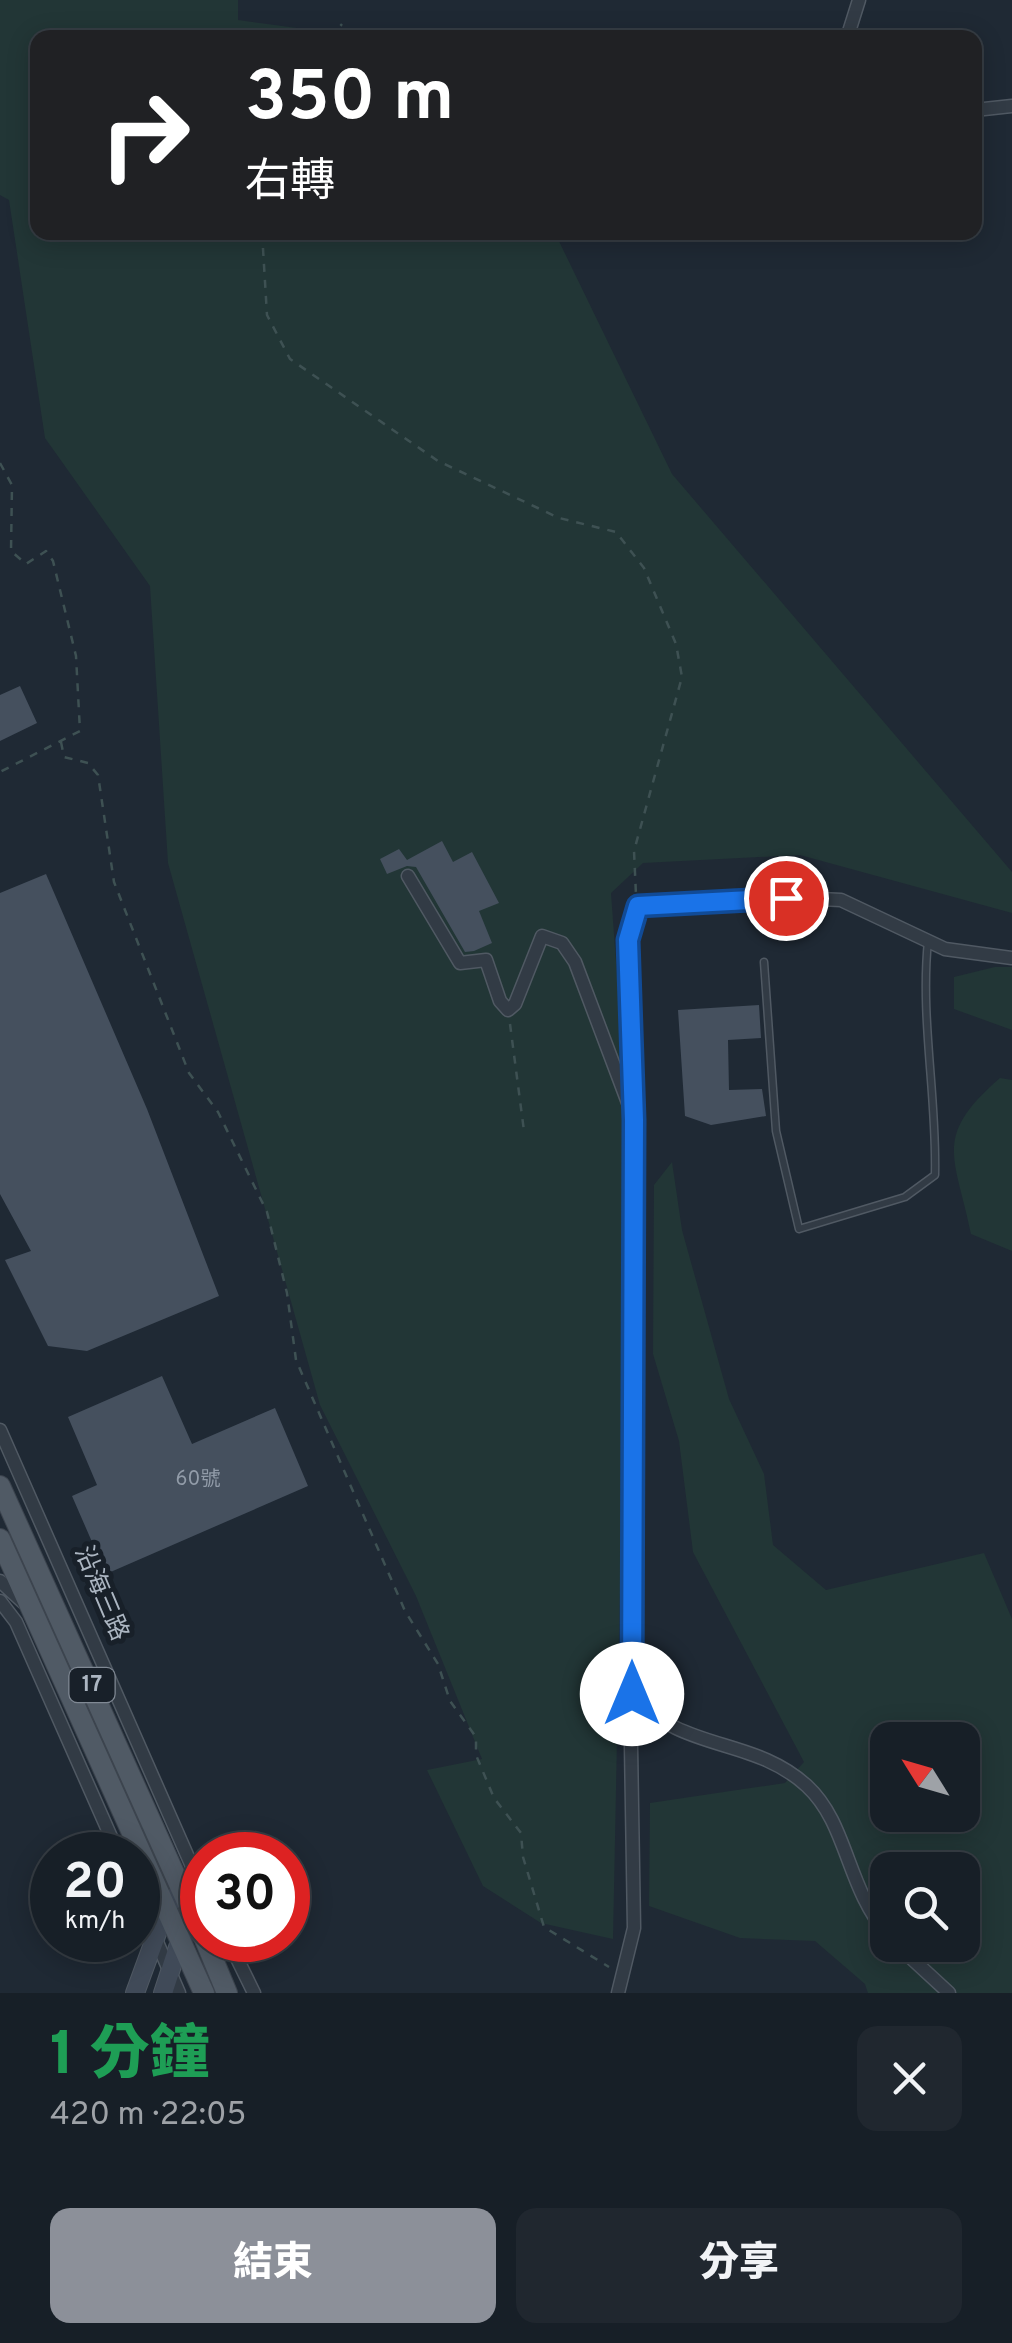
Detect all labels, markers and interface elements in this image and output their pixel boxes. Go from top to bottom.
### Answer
text: 350 m [245,56,454,145]
icon: right [80,70,210,200]
text: 右轉 [245,155,335,212]
pin [744,856,829,941]
icon: arrive [759,871,814,926]
house number: 60號 [176,1467,220,1493]
street label: 沿海三路 [66,1542,134,1646]
position arrow [580,1642,684,1746]
road number: 17 [70,1668,114,1702]
north arrow [870,1722,980,1832]
map controls [870,1722,980,1962]
speed limit sign: 30 [180,1832,310,1962]
button: search [870,1852,980,1962]
text: 20 [63,1853,127,1916]
text: km/h [65,1906,125,1938]
text: 1 分鐘 [50,2020,210,2096]
button: close [857,2026,962,2131]
text: 420 m · 22:05 [50,2096,246,2136]
button: 結束 [50,2208,496,2323]
button: 分享 [516,2208,962,2323]

